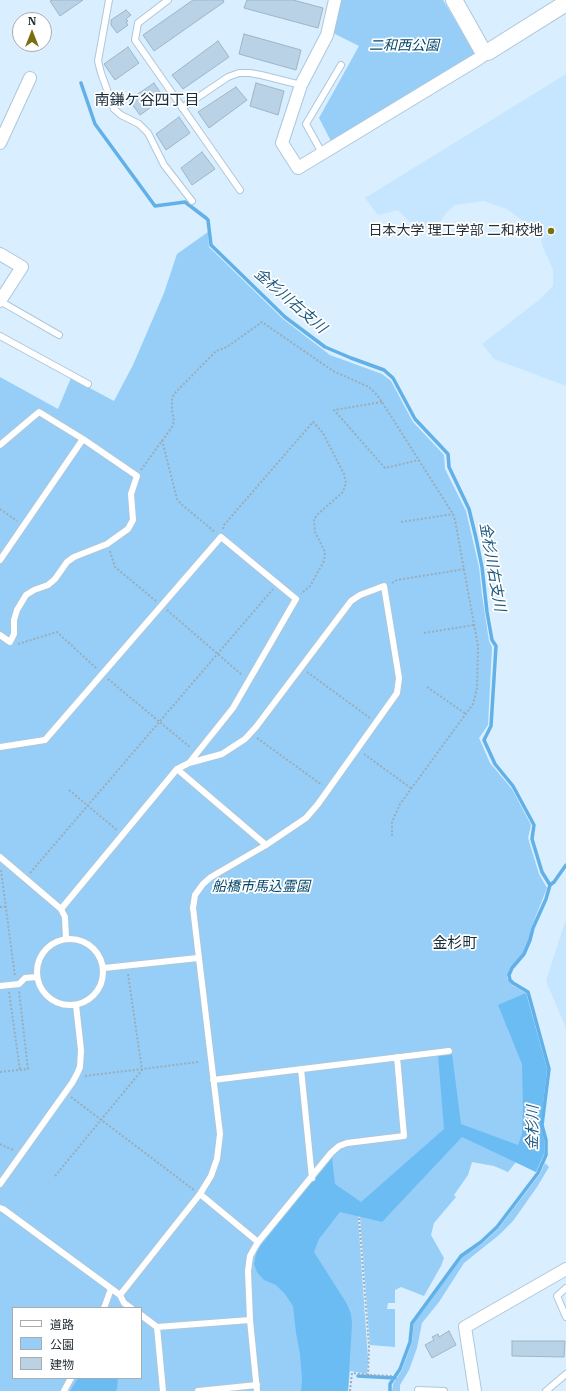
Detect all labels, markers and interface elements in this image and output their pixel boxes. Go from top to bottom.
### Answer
north arrow [12,12,52,52]
text: N [28,14,36,28]
park label: 二和西公園 [369,38,439,54]
district label: 南鎌ケ谷四丁目 [95,92,199,110]
place label: 日本大学 理工学部 二和校地 [369,223,543,239]
marker: 日本大学 理工学部 二和校地 [546,226,556,236]
water label: 金杉川右支川 [250,265,330,337]
water label: 金杉川右支川 [475,521,509,613]
park label: 船橋市馬込霊園 [212,879,310,895]
district label: 金杉町 [433,935,477,953]
water label: 金杉川 [524,1105,542,1151]
legend [12,1307,142,1379]
text: 道路 [50,1317,74,1332]
text: 公園 [50,1337,74,1352]
text: 建物 [50,1357,74,1372]

